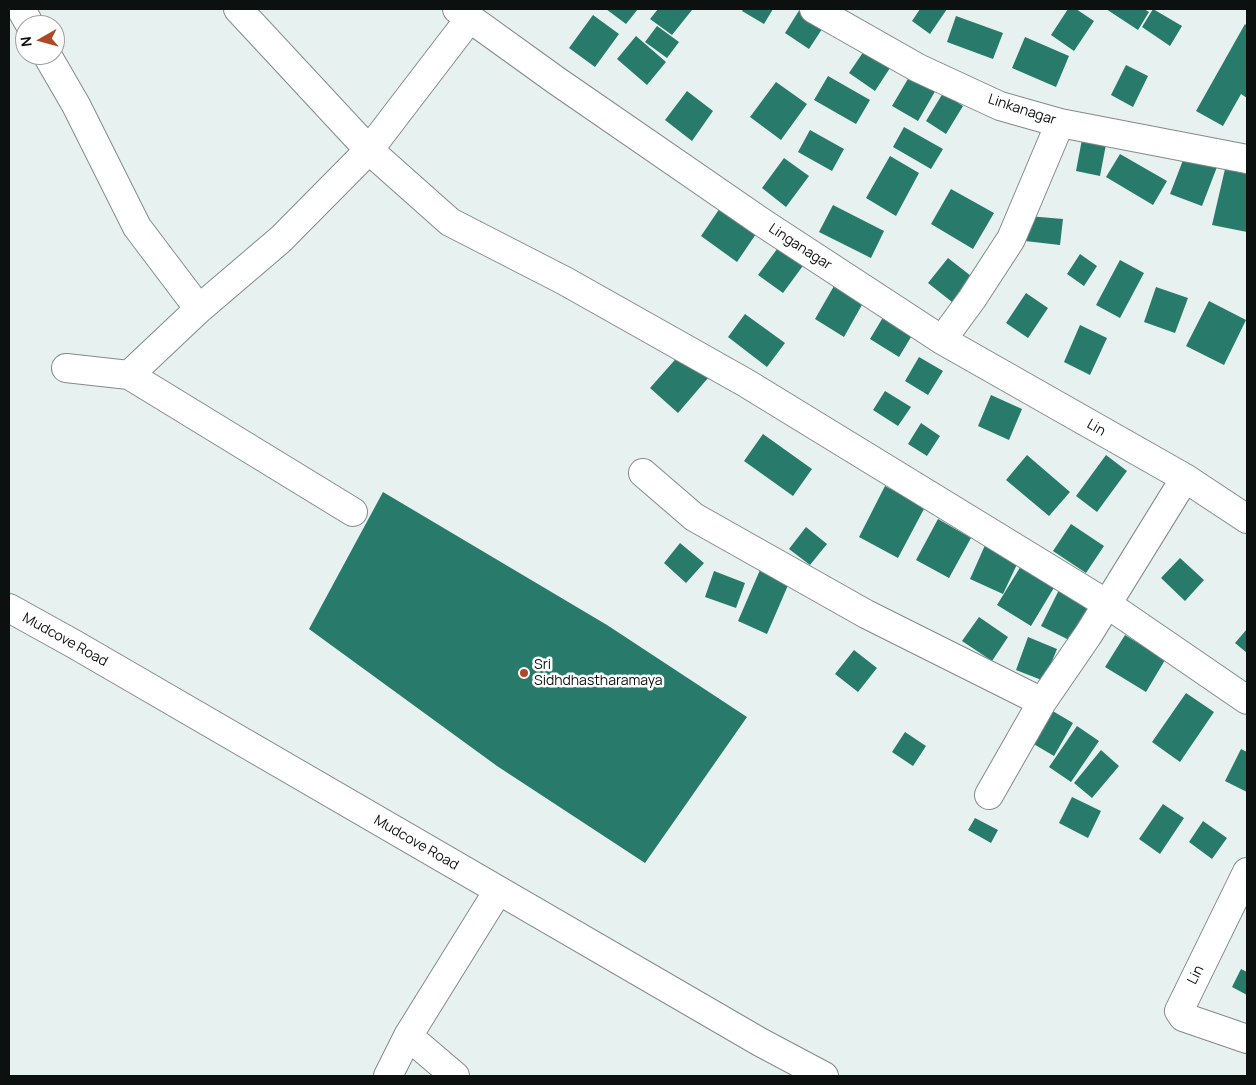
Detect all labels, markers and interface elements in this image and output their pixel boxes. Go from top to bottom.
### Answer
north arrow [15,15,65,65]
text: N [16,36,36,48]
street label: Linkanagar [986,91,1058,129]
street label: Linganagar [765,220,835,274]
street label: Lin [1084,416,1108,440]
street label: Mudcove Road [19,610,111,670]
place label: Sri Sidhdhastharamaya [534,657,663,690]
marker: Sri Sidhdhastharamaya [518,667,530,679]
street label: Mudcove Road [371,812,461,874]
street label: Lin [1184,963,1208,987]

